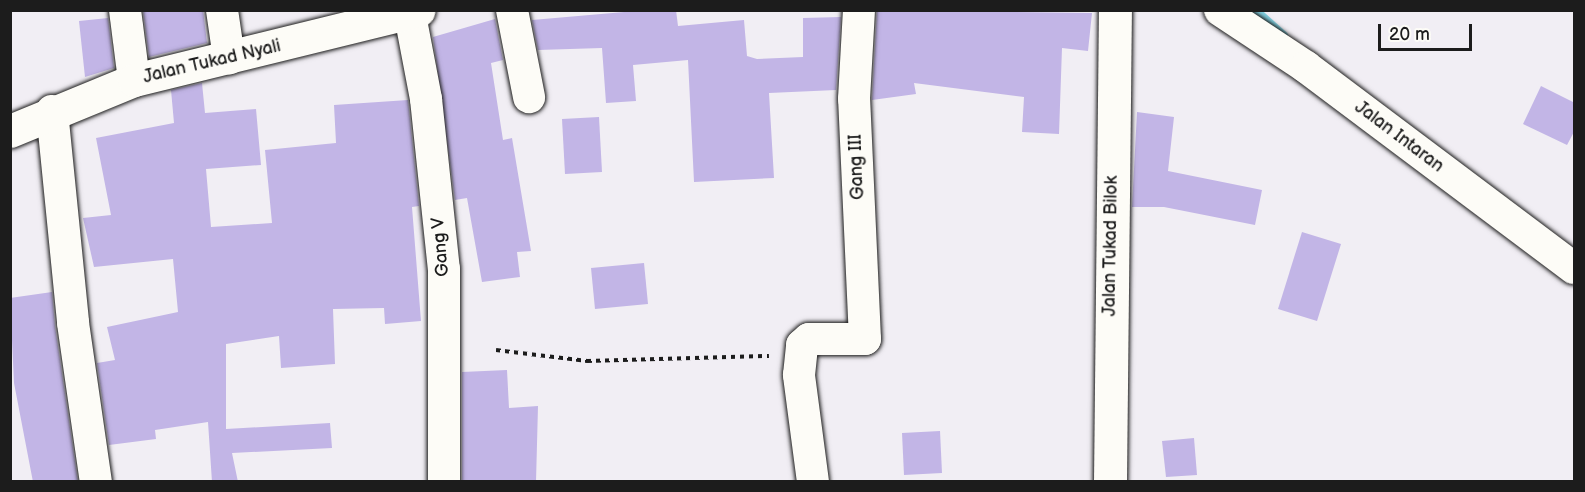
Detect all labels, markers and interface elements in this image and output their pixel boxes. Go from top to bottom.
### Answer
scale bar [1381,12,1476,50]
text: 20 m [1389,24,1430,45]
street label: Jalan Tukad Nyali [141,36,283,88]
street label: Jalan Intaran [1350,97,1448,177]
street label: Gang III [845,134,869,200]
street label: Jalan Tukad Bilok [1099,175,1123,317]
street label: Gang V [428,216,454,278]

